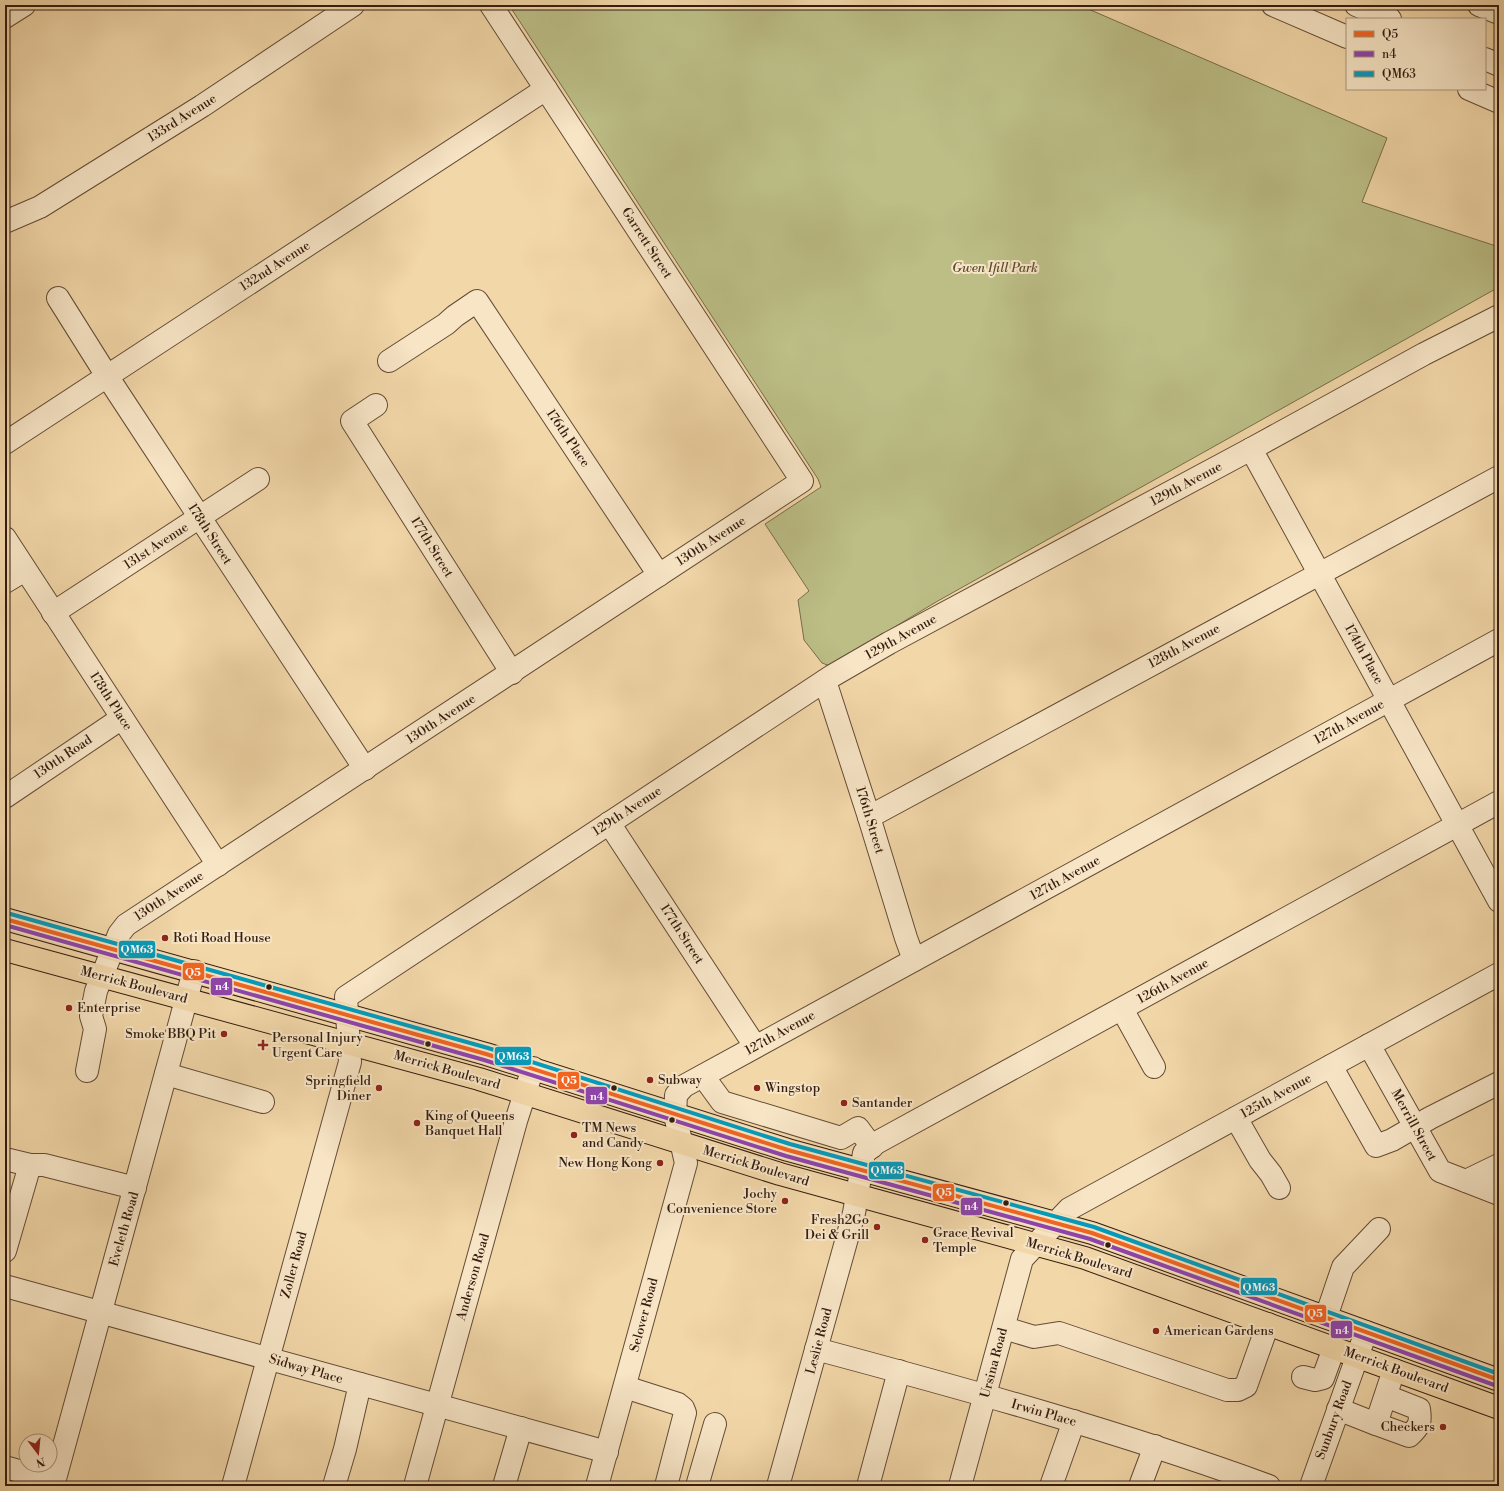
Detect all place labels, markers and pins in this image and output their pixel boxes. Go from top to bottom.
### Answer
place label: Roti Road House [173,930,271,946]
marker: Roti Road House [160,933,170,943]
unlabelled marker [264,982,274,992]
place label: Enterprise [77,1000,141,1016]
marker: Enterprise [64,1003,74,1013]
place label: Smoke BBQ Pit [125,1026,216,1042]
marker: Smoke BBQ Pit [219,1029,229,1039]
place label: Personal Injury Urgent Care [272,1030,364,1061]
marker: Personal Injury Urgent Care [257,1039,269,1051]
unlabelled marker [423,1039,433,1049]
place label: Subway [658,1072,703,1088]
place label: Springfield Diner [306,1073,372,1104]
marker: Subway [645,1075,655,1085]
place label: Wingstop [764,1080,820,1096]
marker: Springfield Diner [374,1083,384,1093]
unlabelled marker [609,1083,619,1093]
marker: Wingstop [752,1083,762,1093]
place label: Santander [852,1095,913,1111]
marker: Santander [839,1098,849,1108]
place label: King of Queens Banquet Hall [424,1108,515,1139]
unlabelled marker [667,1115,677,1125]
marker: King of Queens Banquet Hall [412,1118,422,1128]
place label: TM News and Candy [582,1120,644,1151]
marker: TM News and Candy [569,1130,579,1140]
place label: New Hong Kong [558,1155,652,1171]
marker: New Hong Kong [655,1158,665,1168]
place label: Jochy Convenience Store [667,1186,778,1217]
marker: Jochy Convenience Store [780,1196,790,1206]
unlabelled marker [1001,1198,1011,1208]
place label: Fresh2Go Dei & Grill [805,1212,869,1243]
marker: Fresh2Go Dei & Grill [872,1222,882,1232]
place label: Grace Revival Temple [933,1225,1014,1256]
marker: Grace Revival Temple [920,1235,930,1245]
unlabelled marker [1103,1240,1113,1250]
place label: American Gardens [1163,1323,1274,1339]
marker: American Gardens [1151,1326,1161,1336]
place label: Checkers [1381,1419,1435,1435]
marker: Checkers [1438,1422,1448,1432]

